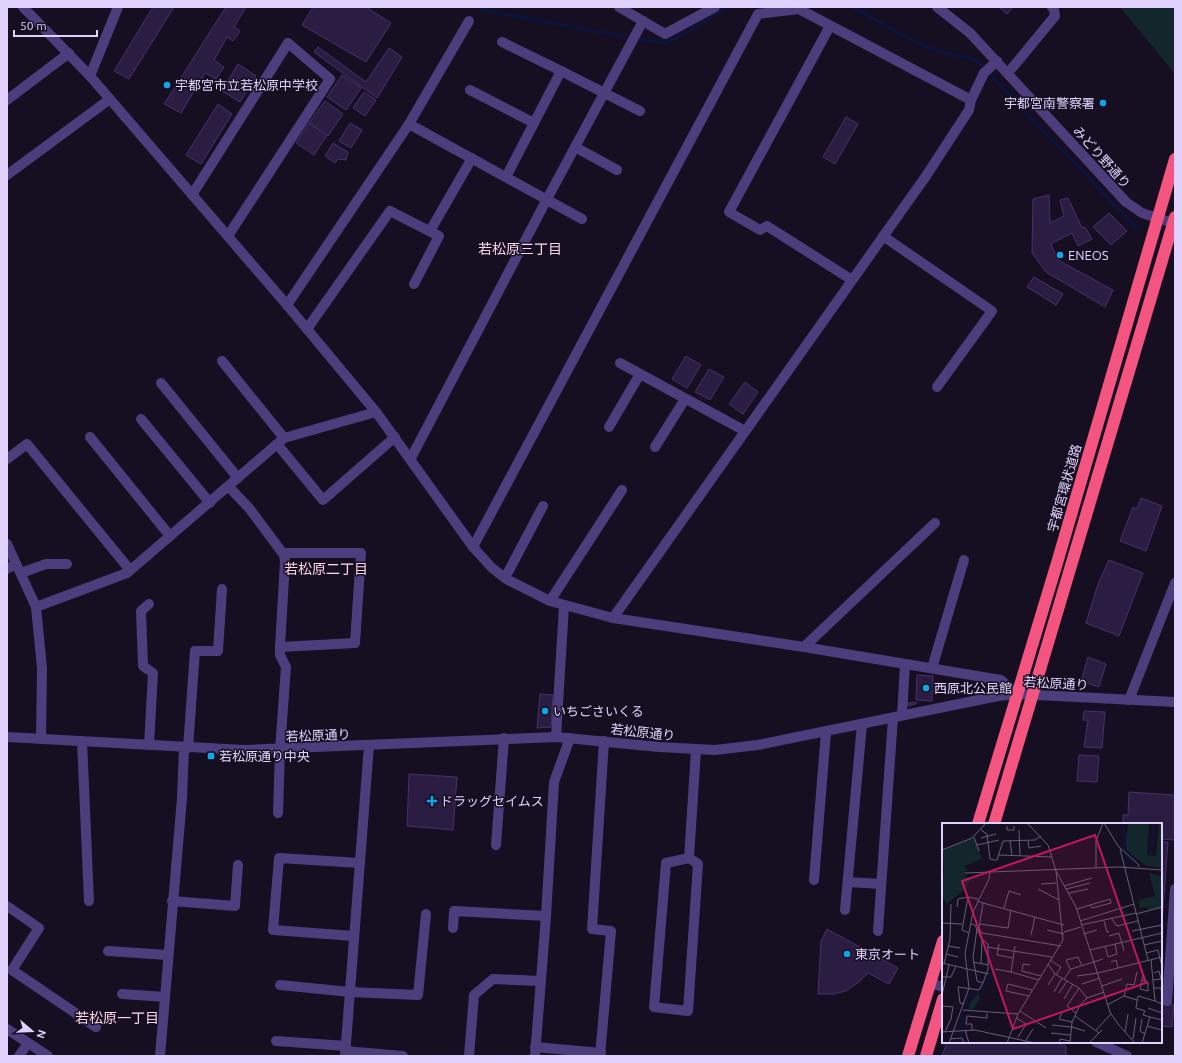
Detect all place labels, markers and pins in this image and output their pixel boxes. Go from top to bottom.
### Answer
place label: 宇都宮市立若松原中学校 [175,78,318,92]
marker: 宇都宮市立若松原中学校 [162,80,172,90]
place label: 宇都宮南警察署 [1004,96,1095,110]
marker: 宇都宮南警察署 [1098,98,1108,108]
place label: ENEOS [1068,248,1109,262]
marker: ENEOS [1055,250,1065,260]
place label: 西原北公民館 [934,681,1012,695]
marker: 西原北公民館 [921,683,931,693]
place label: いちごさいくる [553,704,644,718]
marker: いちごさいくる [540,706,550,716]
place label: 若松原通り中央 [219,749,310,763]
marker: 若松原通り中央 [206,751,216,761]
place label: ドラッグセイムス [440,794,544,808]
marker: ドラッグセイムス [427,796,437,806]
place label: 東京オート [855,947,920,961]
marker: 東京オート [842,949,852,959]

